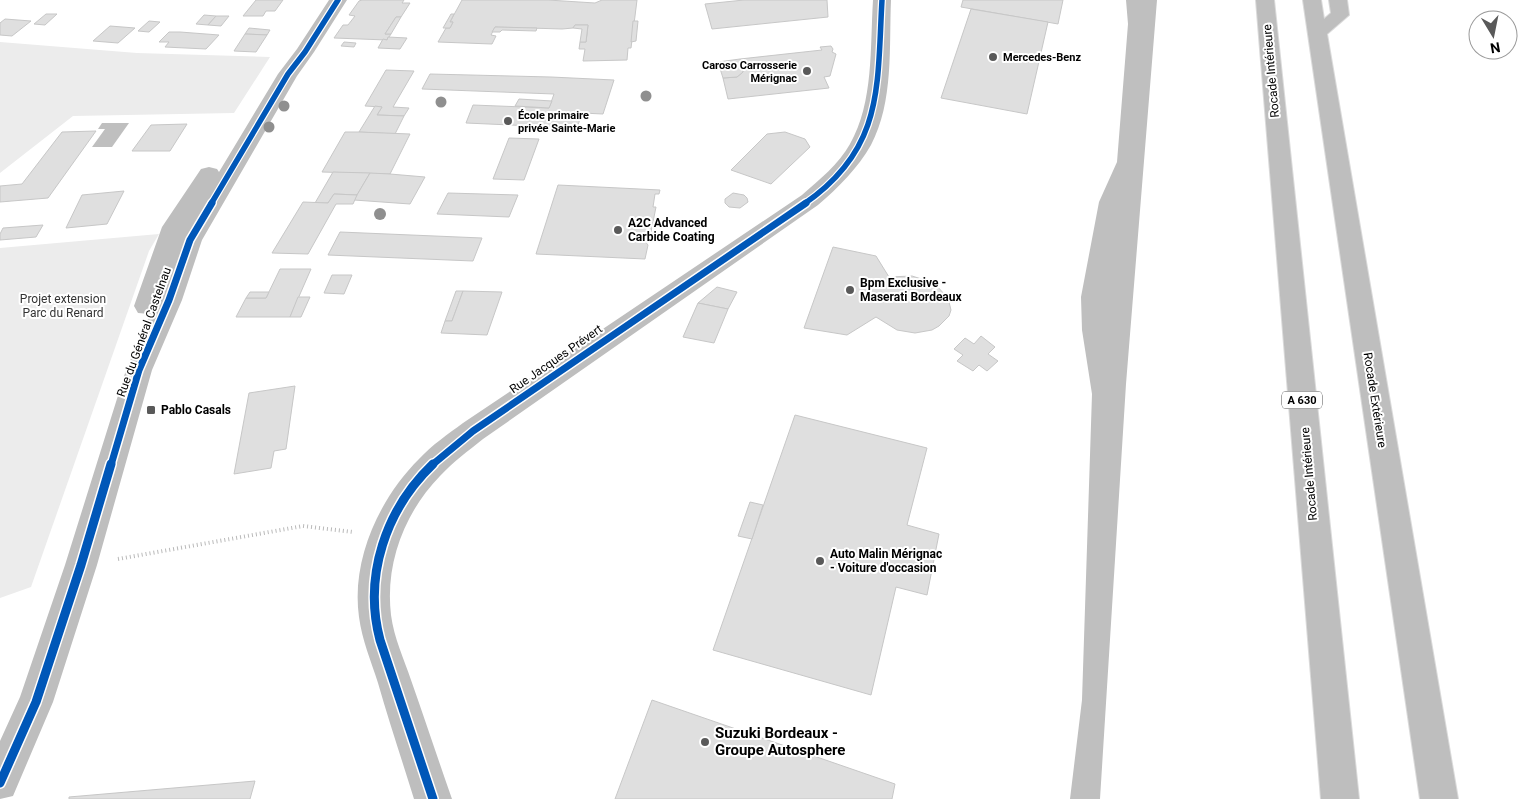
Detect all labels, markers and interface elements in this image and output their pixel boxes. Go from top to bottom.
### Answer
north arrow [1468,10,1518,60]
street label: Rocade Intérieure [1260,24,1282,118]
text: N [1489,39,1502,57]
marker: Mercedes-Benz [987,51,999,63]
place label: Mercedes-Benz [1003,51,1081,64]
place label: Caroso Carrosserie Mérignac [702,59,797,85]
marker: Caroso Carrosserie Mérignac [801,65,813,77]
place label: École primaire privée Sainte-Marie [518,109,615,135]
marker: École primaire privée Sainte-Marie [502,115,514,127]
place label: A2C Advanced Carbide Coating [628,216,715,244]
marker: A2C Advanced Carbide Coating [612,224,624,236]
street label: Rue du Général Castelnau [114,265,174,399]
place label: Bpm Exclusive - Maserati Bordeaux [860,276,963,304]
marker: Bpm Exclusive - Maserati Bordeaux [844,284,856,296]
park label: Projet extension Parc du Renard [20,292,106,320]
street label: Rue Jacques Prévert [507,322,605,396]
street label: Rocade Extérieure [1361,351,1389,449]
road number: A 630 [1282,392,1322,408]
place label: Pablo Casals [161,403,231,417]
marker: Pablo Casals [145,404,157,416]
street label: Rocade Intérieure [1298,427,1320,521]
place label: Auto Malin Mérignac - Voiture d'occasion [830,547,942,575]
marker: Auto Malin Mérignac - Voiture d'occasion [814,555,826,567]
place label: Suzuki Bordeaux - Groupe Autosphere [715,724,845,759]
marker: Suzuki Bordeaux - Groupe Autosphere [699,736,711,748]

